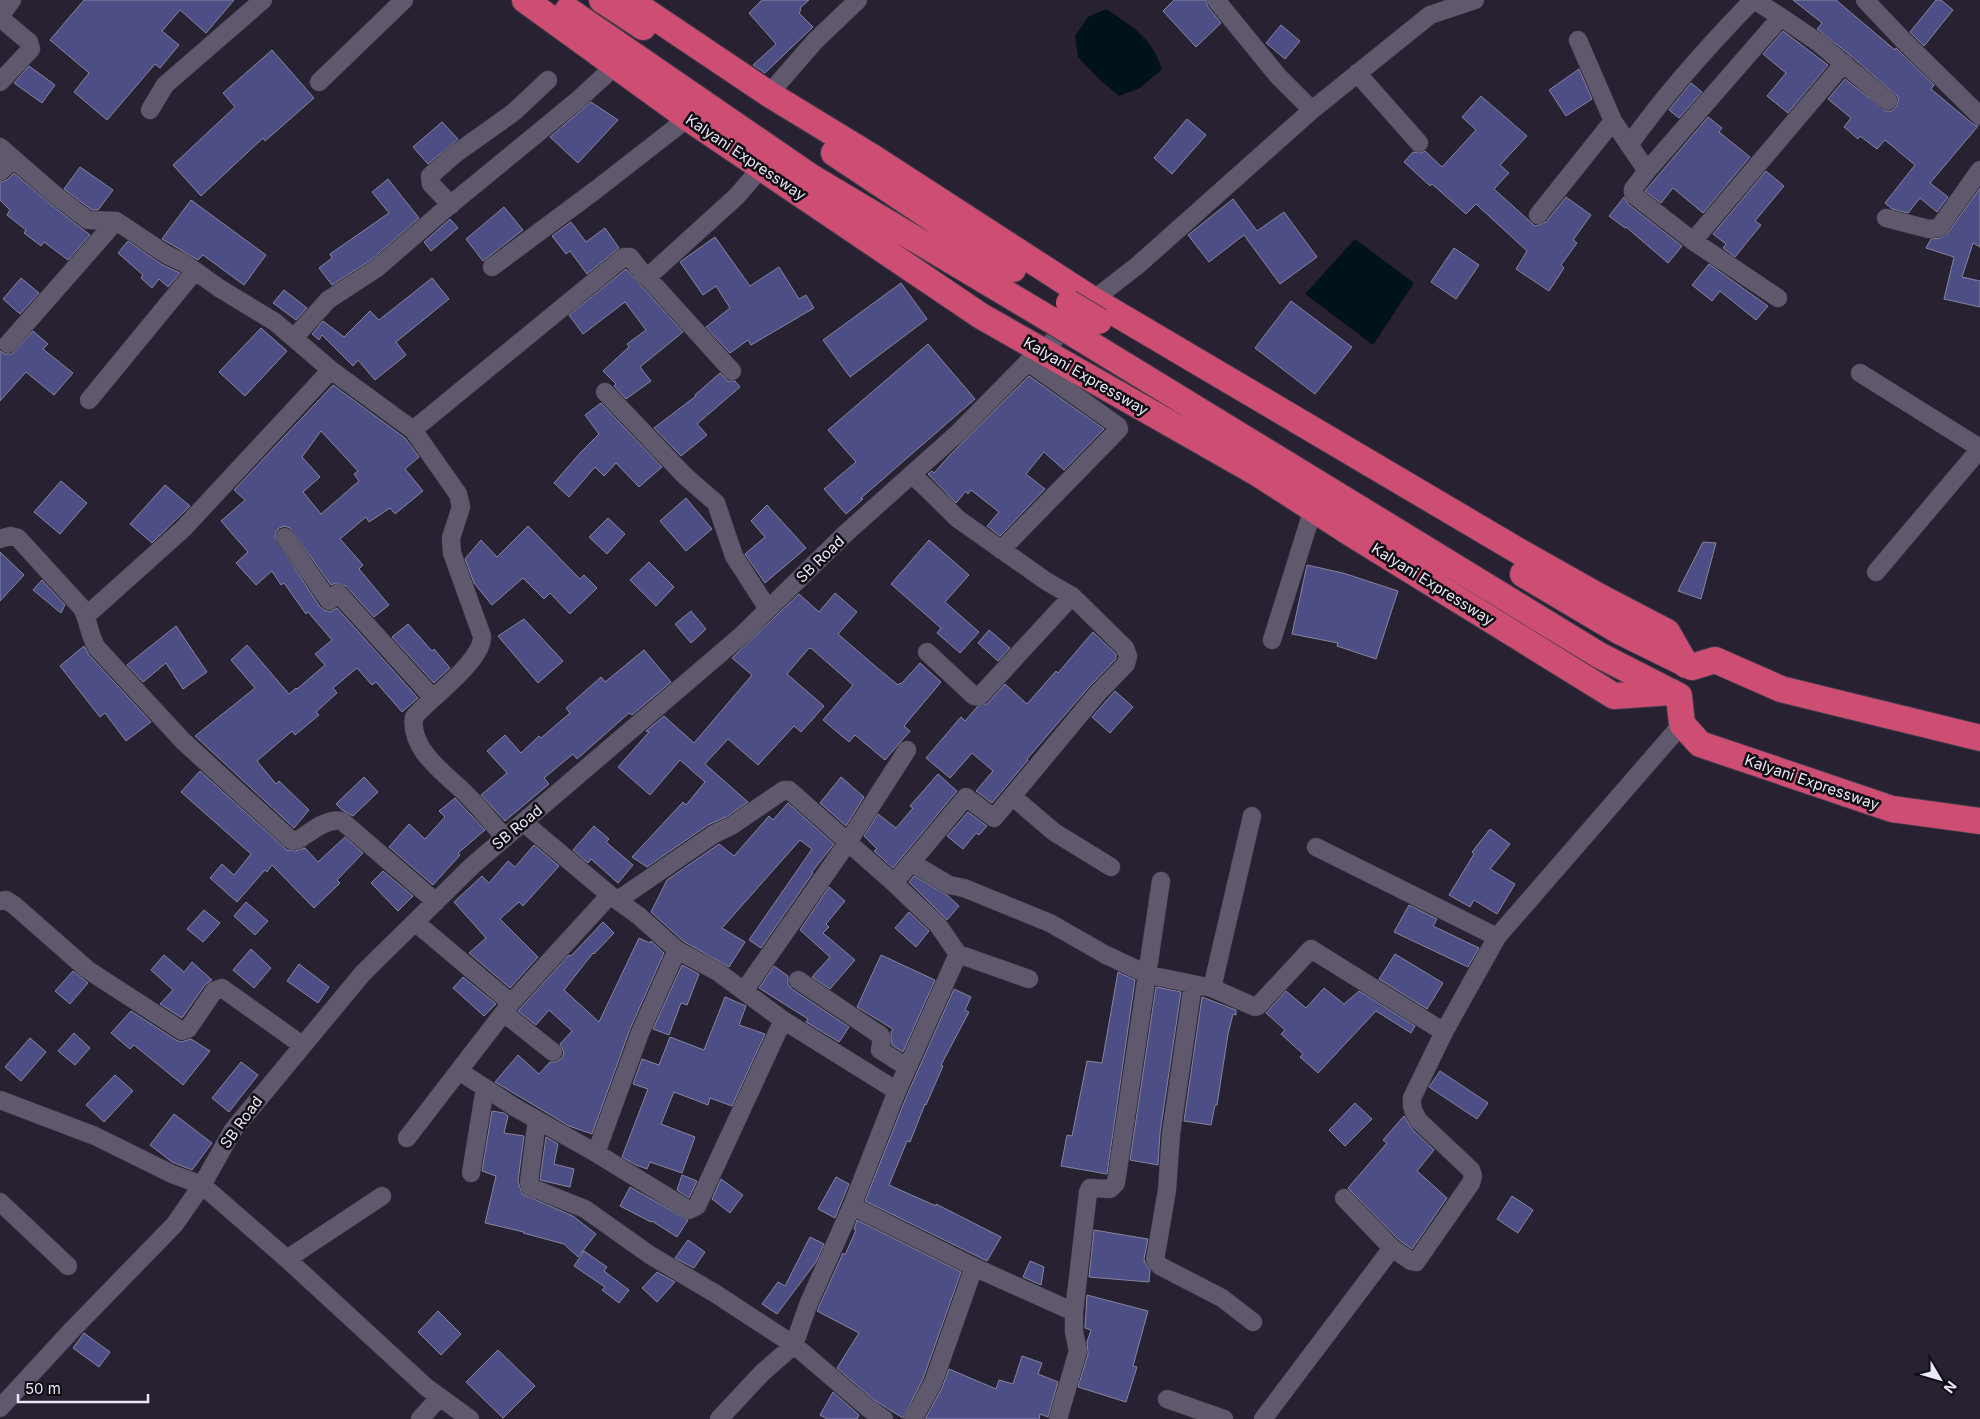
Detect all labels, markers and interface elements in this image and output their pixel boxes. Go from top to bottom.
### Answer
street label: Kalyani Expressway [682,110,810,205]
street label: Kalyani Expressway [1020,333,1152,420]
street label: SB Road [792,531,848,587]
street label: Kalyani Expressway [1368,539,1498,630]
street label: Kalyani Expressway [1742,750,1882,814]
street label: SB Road [488,800,546,854]
street label: SB Road [216,1092,266,1152]
north arrow [1915,1354,1965,1404]
scale bar [18,1372,148,1404]
text: N [1941,1378,1961,1397]
text: 50 m [25,1379,61,1398]

